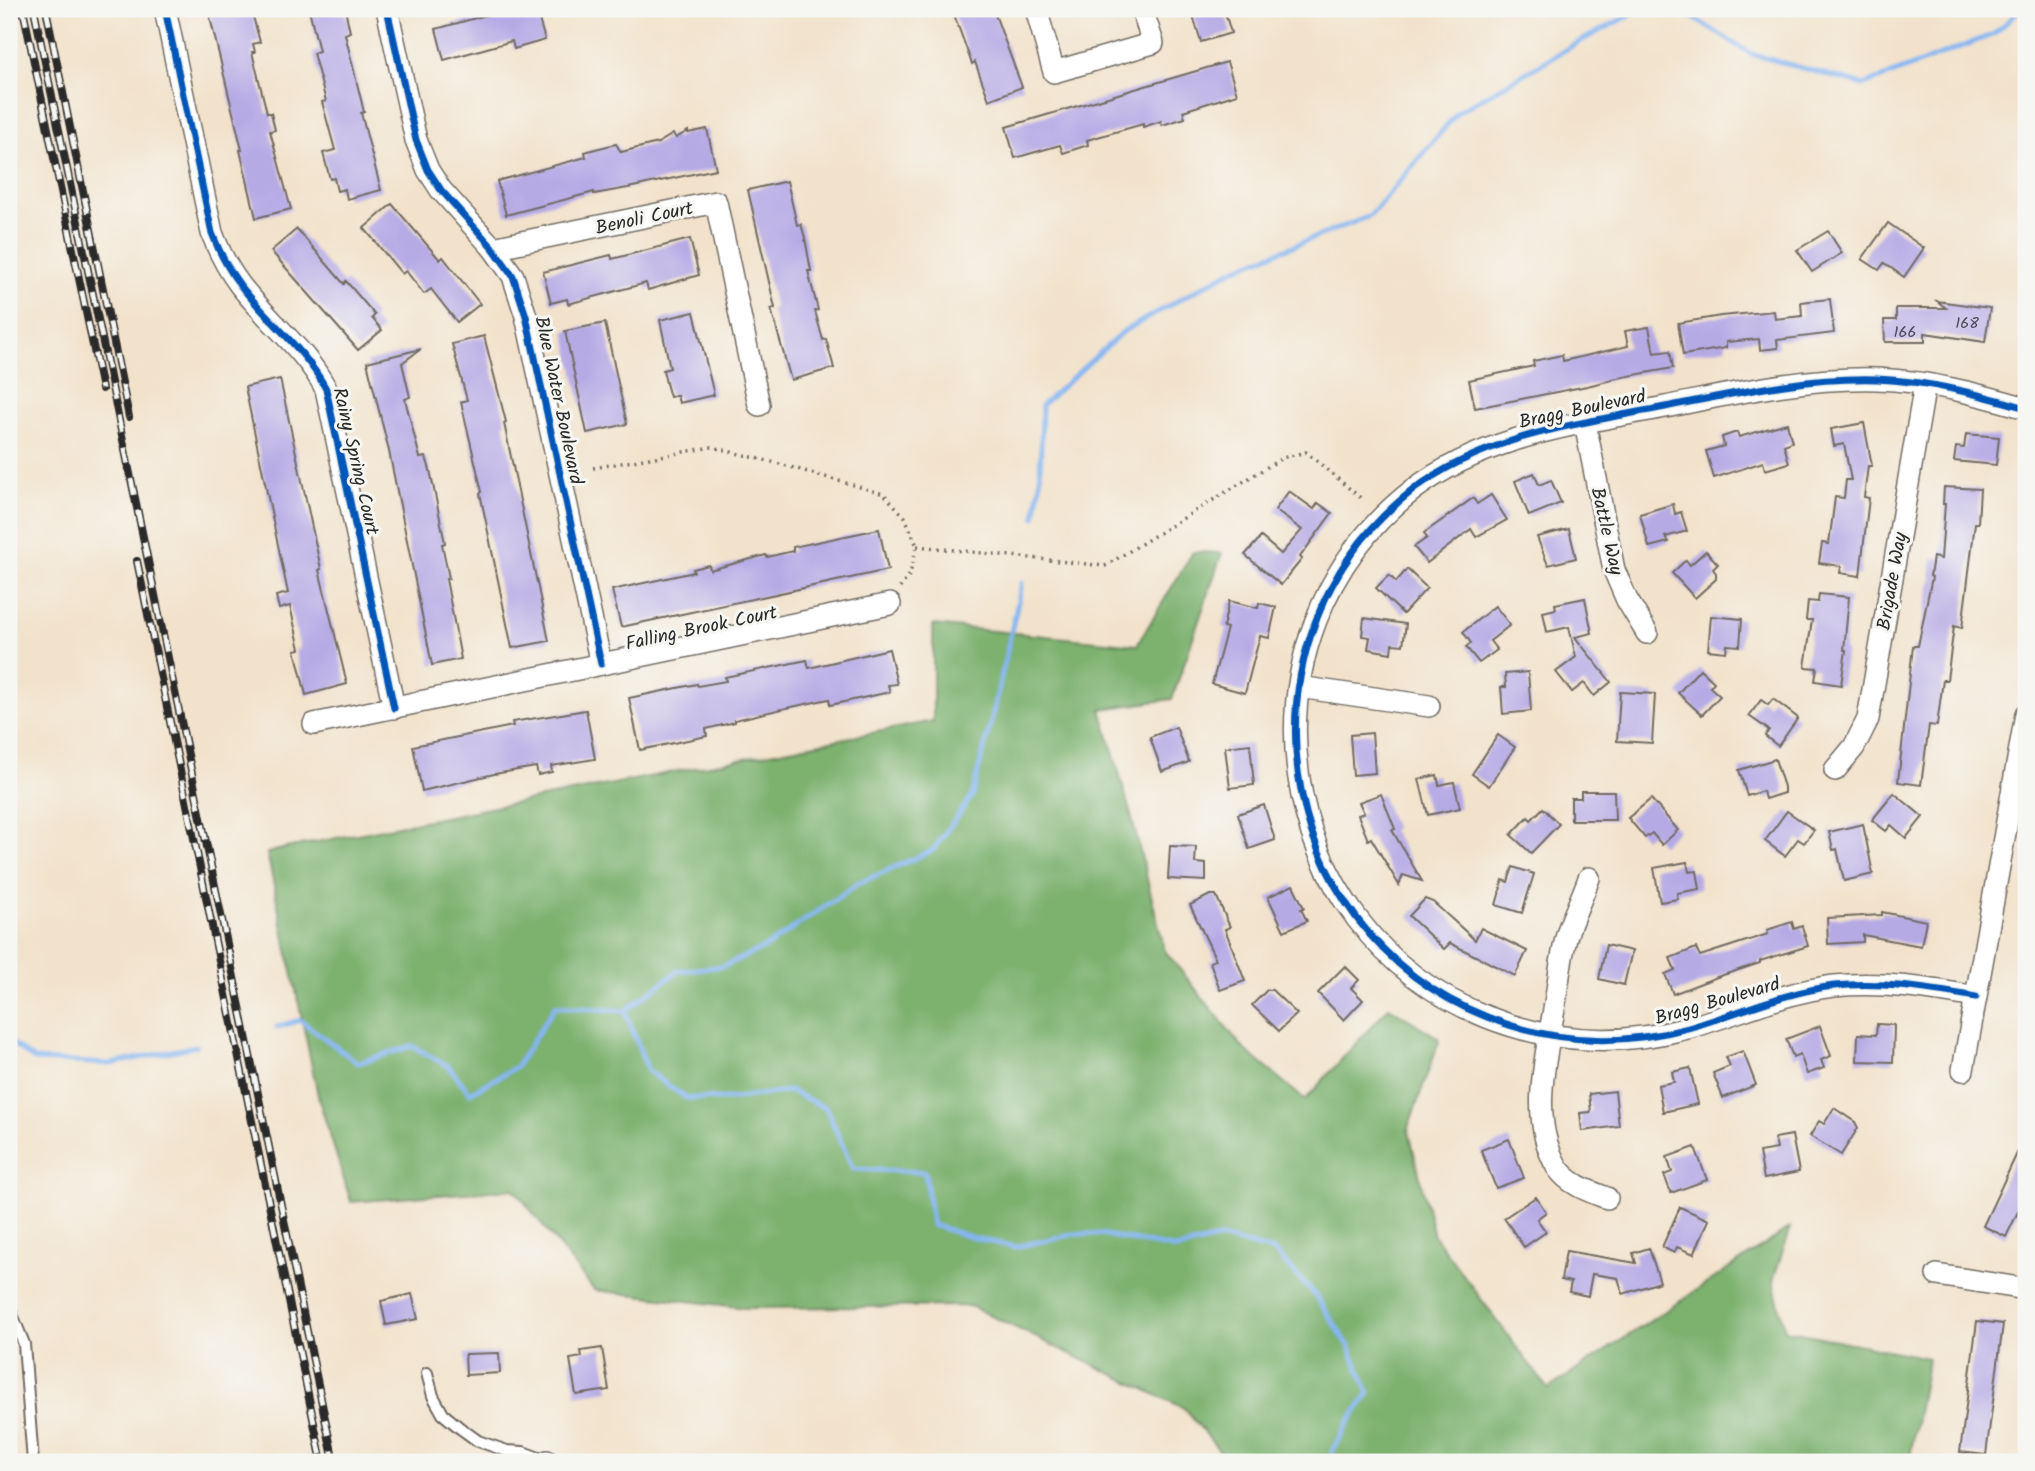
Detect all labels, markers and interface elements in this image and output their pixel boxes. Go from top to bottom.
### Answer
street label: Benoli Court [593,194,697,244]
house number: 168 [1955,311,1979,336]
street label: Blue Water Boulevard [526,313,591,488]
house number: 166 [1894,320,1916,345]
street label: Bragg Boulevard [1516,382,1649,438]
street label: Rainy Spring Court [323,385,387,539]
street label: Battle Way [1581,485,1631,579]
street label: Brigade Way [1870,529,1917,633]
street label: Falling Brook Court [623,598,781,660]
street label: Bragg Boulevard [1652,970,1784,1034]

